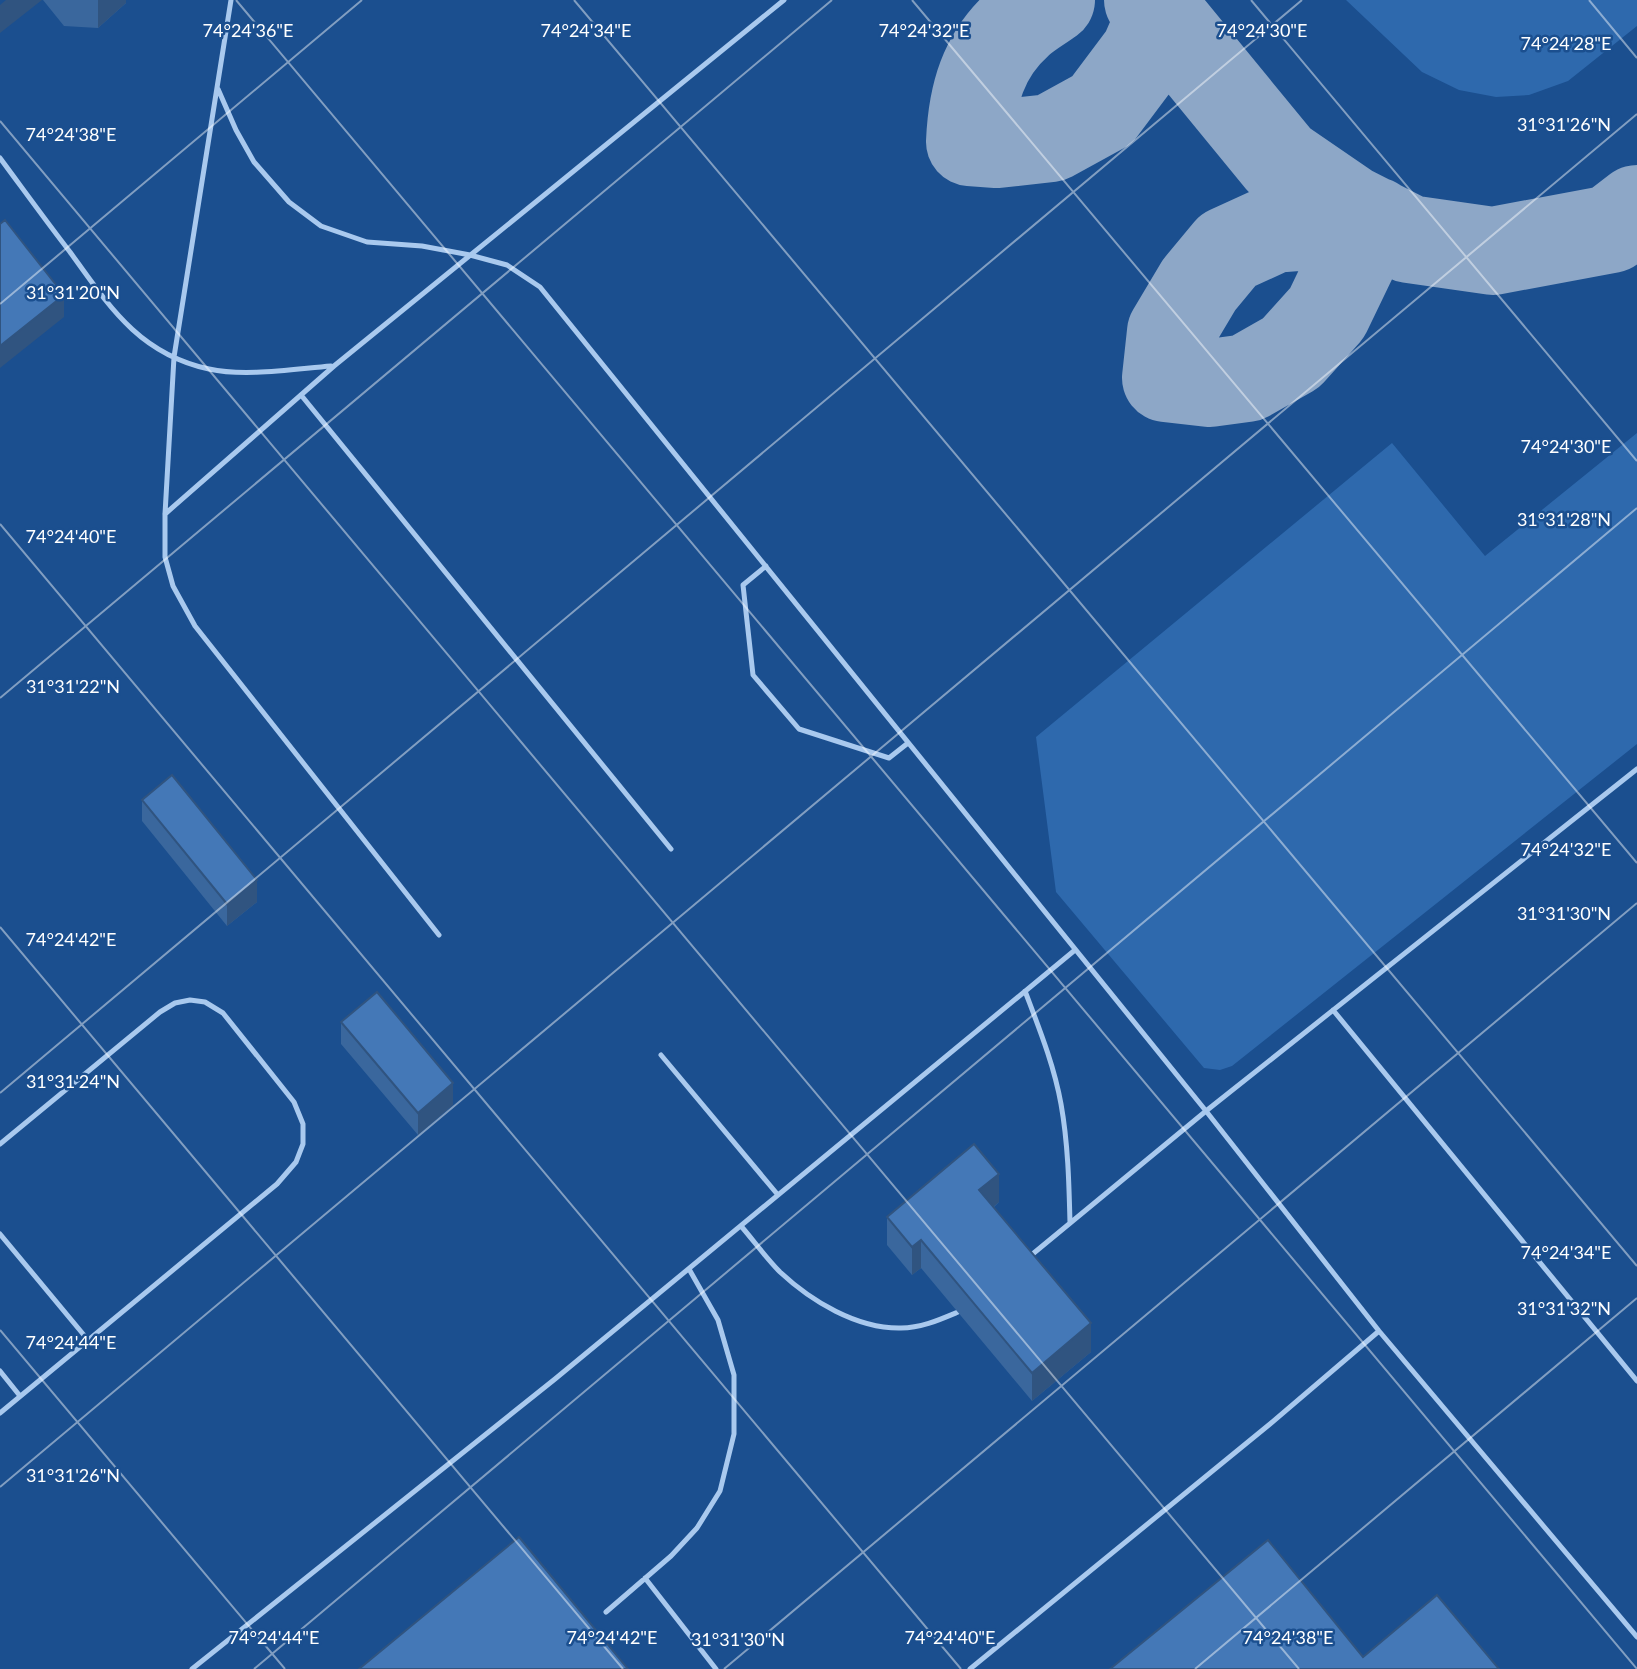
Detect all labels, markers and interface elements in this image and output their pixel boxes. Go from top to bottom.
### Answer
text: 74°24'36"E [203,19,293,41]
text: 74°24'34"E [541,19,631,41]
text: 74°24'32"E [879,19,969,41]
text: 74°24'30"E [1217,19,1307,41]
text: 74°24'28"E [1521,32,1611,54]
text: 31°31'26"N [1517,113,1611,135]
text: 74°24'38"E [26,123,116,145]
text: 31°31'20"N [26,281,120,303]
text: 74°24'30"E [1521,435,1611,457]
text: 31°31'28"N [1517,508,1611,530]
text: 74°24'40"E [26,525,116,547]
text: 31°31'22"N [26,675,120,697]
text: 74°24'32"E [1521,838,1611,860]
text: 31°31'30"N [1517,902,1611,924]
text: 74°24'42"E [26,928,116,950]
text: 31°31'24"N [26,1070,120,1092]
text: 74°24'34"E [1521,1241,1611,1263]
text: 31°31'32"N [1517,1297,1611,1319]
text: 74°24'44"E [26,1331,116,1353]
text: 31°31'26"N [26,1464,120,1486]
text: 74°24'44"E [229,1626,319,1648]
text: 74°24'42"E [567,1626,657,1648]
text: 74°24'40"E [905,1626,995,1648]
text: 74°24'38"E [1243,1626,1333,1648]
text: 31°31'30"N [691,1628,785,1650]

